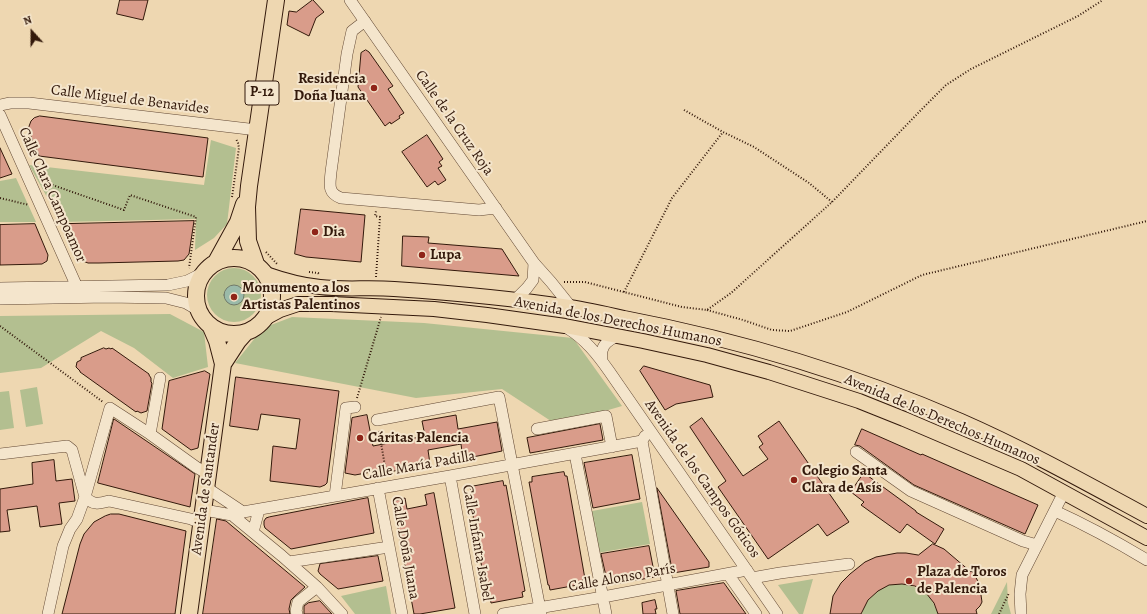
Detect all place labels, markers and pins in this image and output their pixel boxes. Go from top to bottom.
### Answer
place label: Residencia Doña Juana [294,70,366,105]
marker: Residencia Doña Juana [369,83,379,93]
place label: Dia [323,223,345,241]
marker: Dia [310,227,320,237]
place label: Lupa [430,246,461,264]
marker: Lupa [417,250,427,260]
place label: Monumento a los Artistas Palentinos [242,279,360,314]
marker: Monumento a los Artistas Palentinos [229,292,239,302]
place label: Cáritas Palencia [368,429,469,447]
marker: Cáritas Palencia [355,433,365,443]
place label: Colegio Santa Clara de Asís [802,462,888,497]
marker: Colegio Santa Clara de Asís [789,475,799,485]
place label: Plaza de Toros de Palencia [917,563,1007,598]
marker: Plaza de Toros de Palencia [904,576,914,586]

